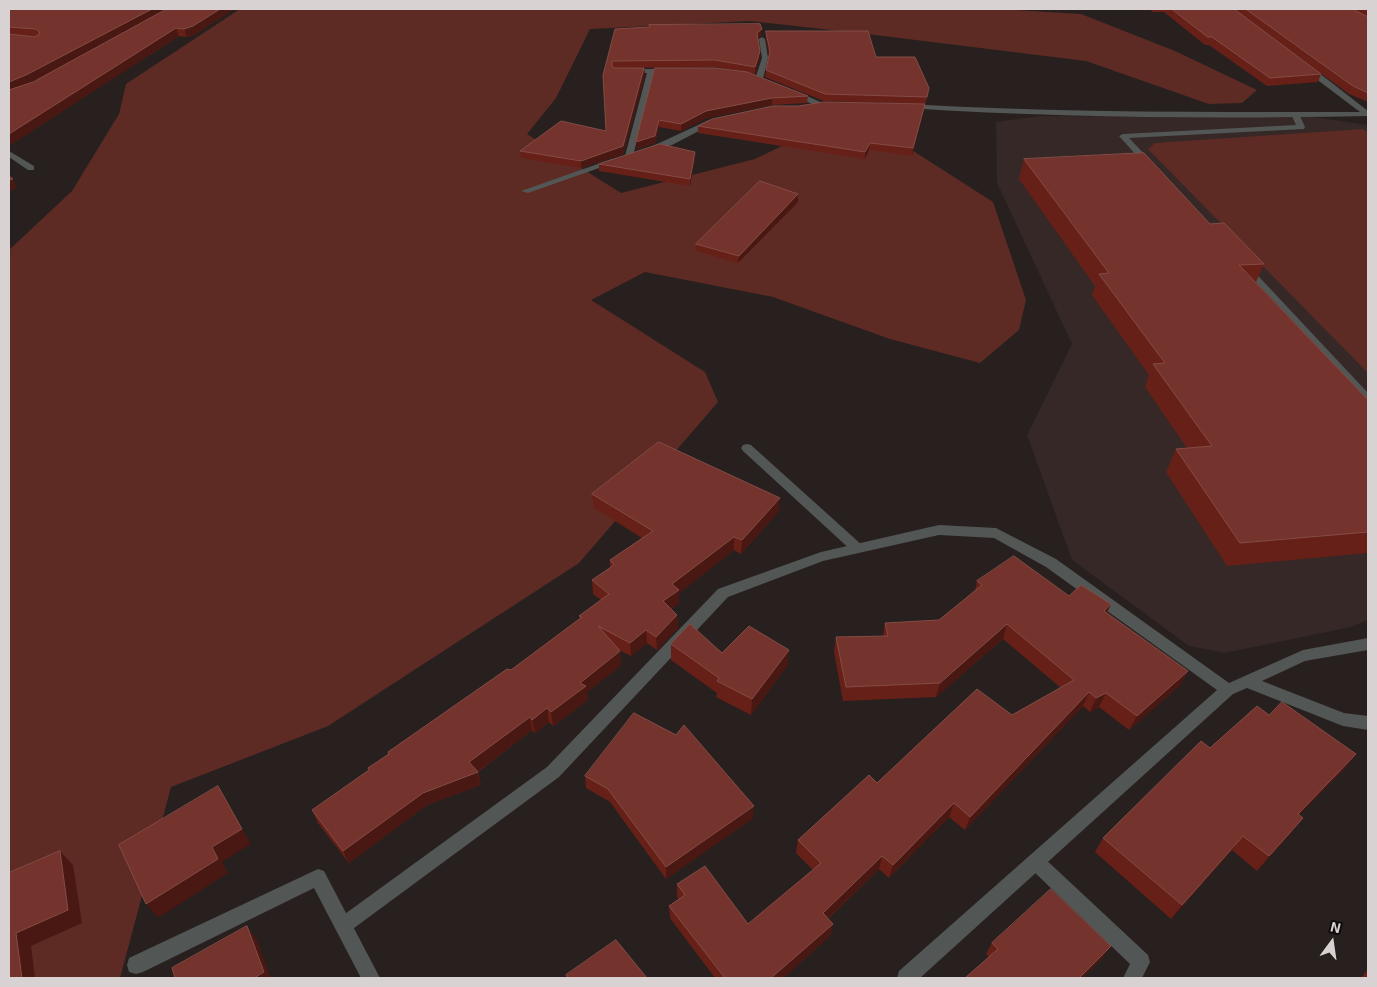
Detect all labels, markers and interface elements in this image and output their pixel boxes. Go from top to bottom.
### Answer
north arrow [1307,917,1357,967]
text: N [1329,917,1343,936]

